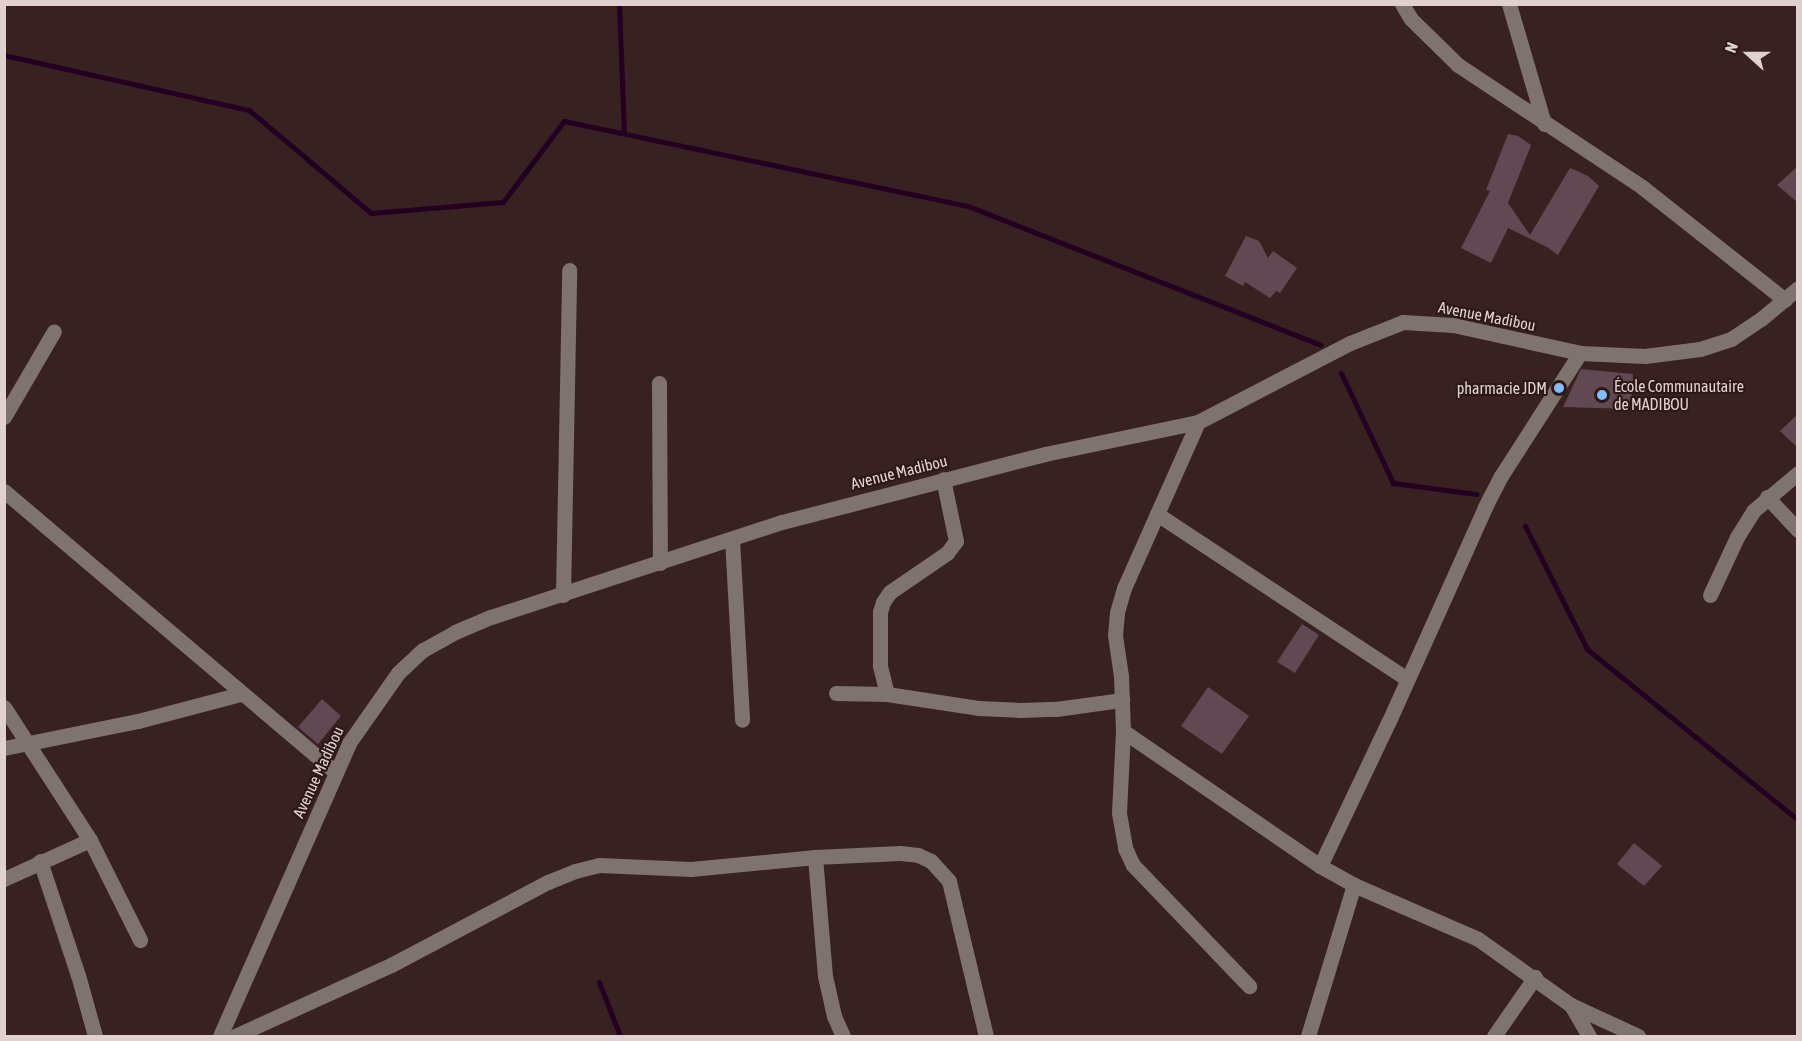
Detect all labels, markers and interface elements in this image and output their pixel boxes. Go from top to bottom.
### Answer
north arrow [1718,24,1778,84]
text: N [1721,40,1741,55]
street label: Avenue Madibou [1437,297,1537,335]
place label: École Communautaire de MADIBOU [1614,376,1744,414]
place label: pharmacie JDM [1457,378,1547,398]
marker: pharmacie JDM [1552,381,1566,395]
marker: École Communautaire de MADIBOU [1595,388,1609,402]
street label: Avenue Madibou [849,451,949,493]
street label: Avenue Madibou [288,723,348,821]

